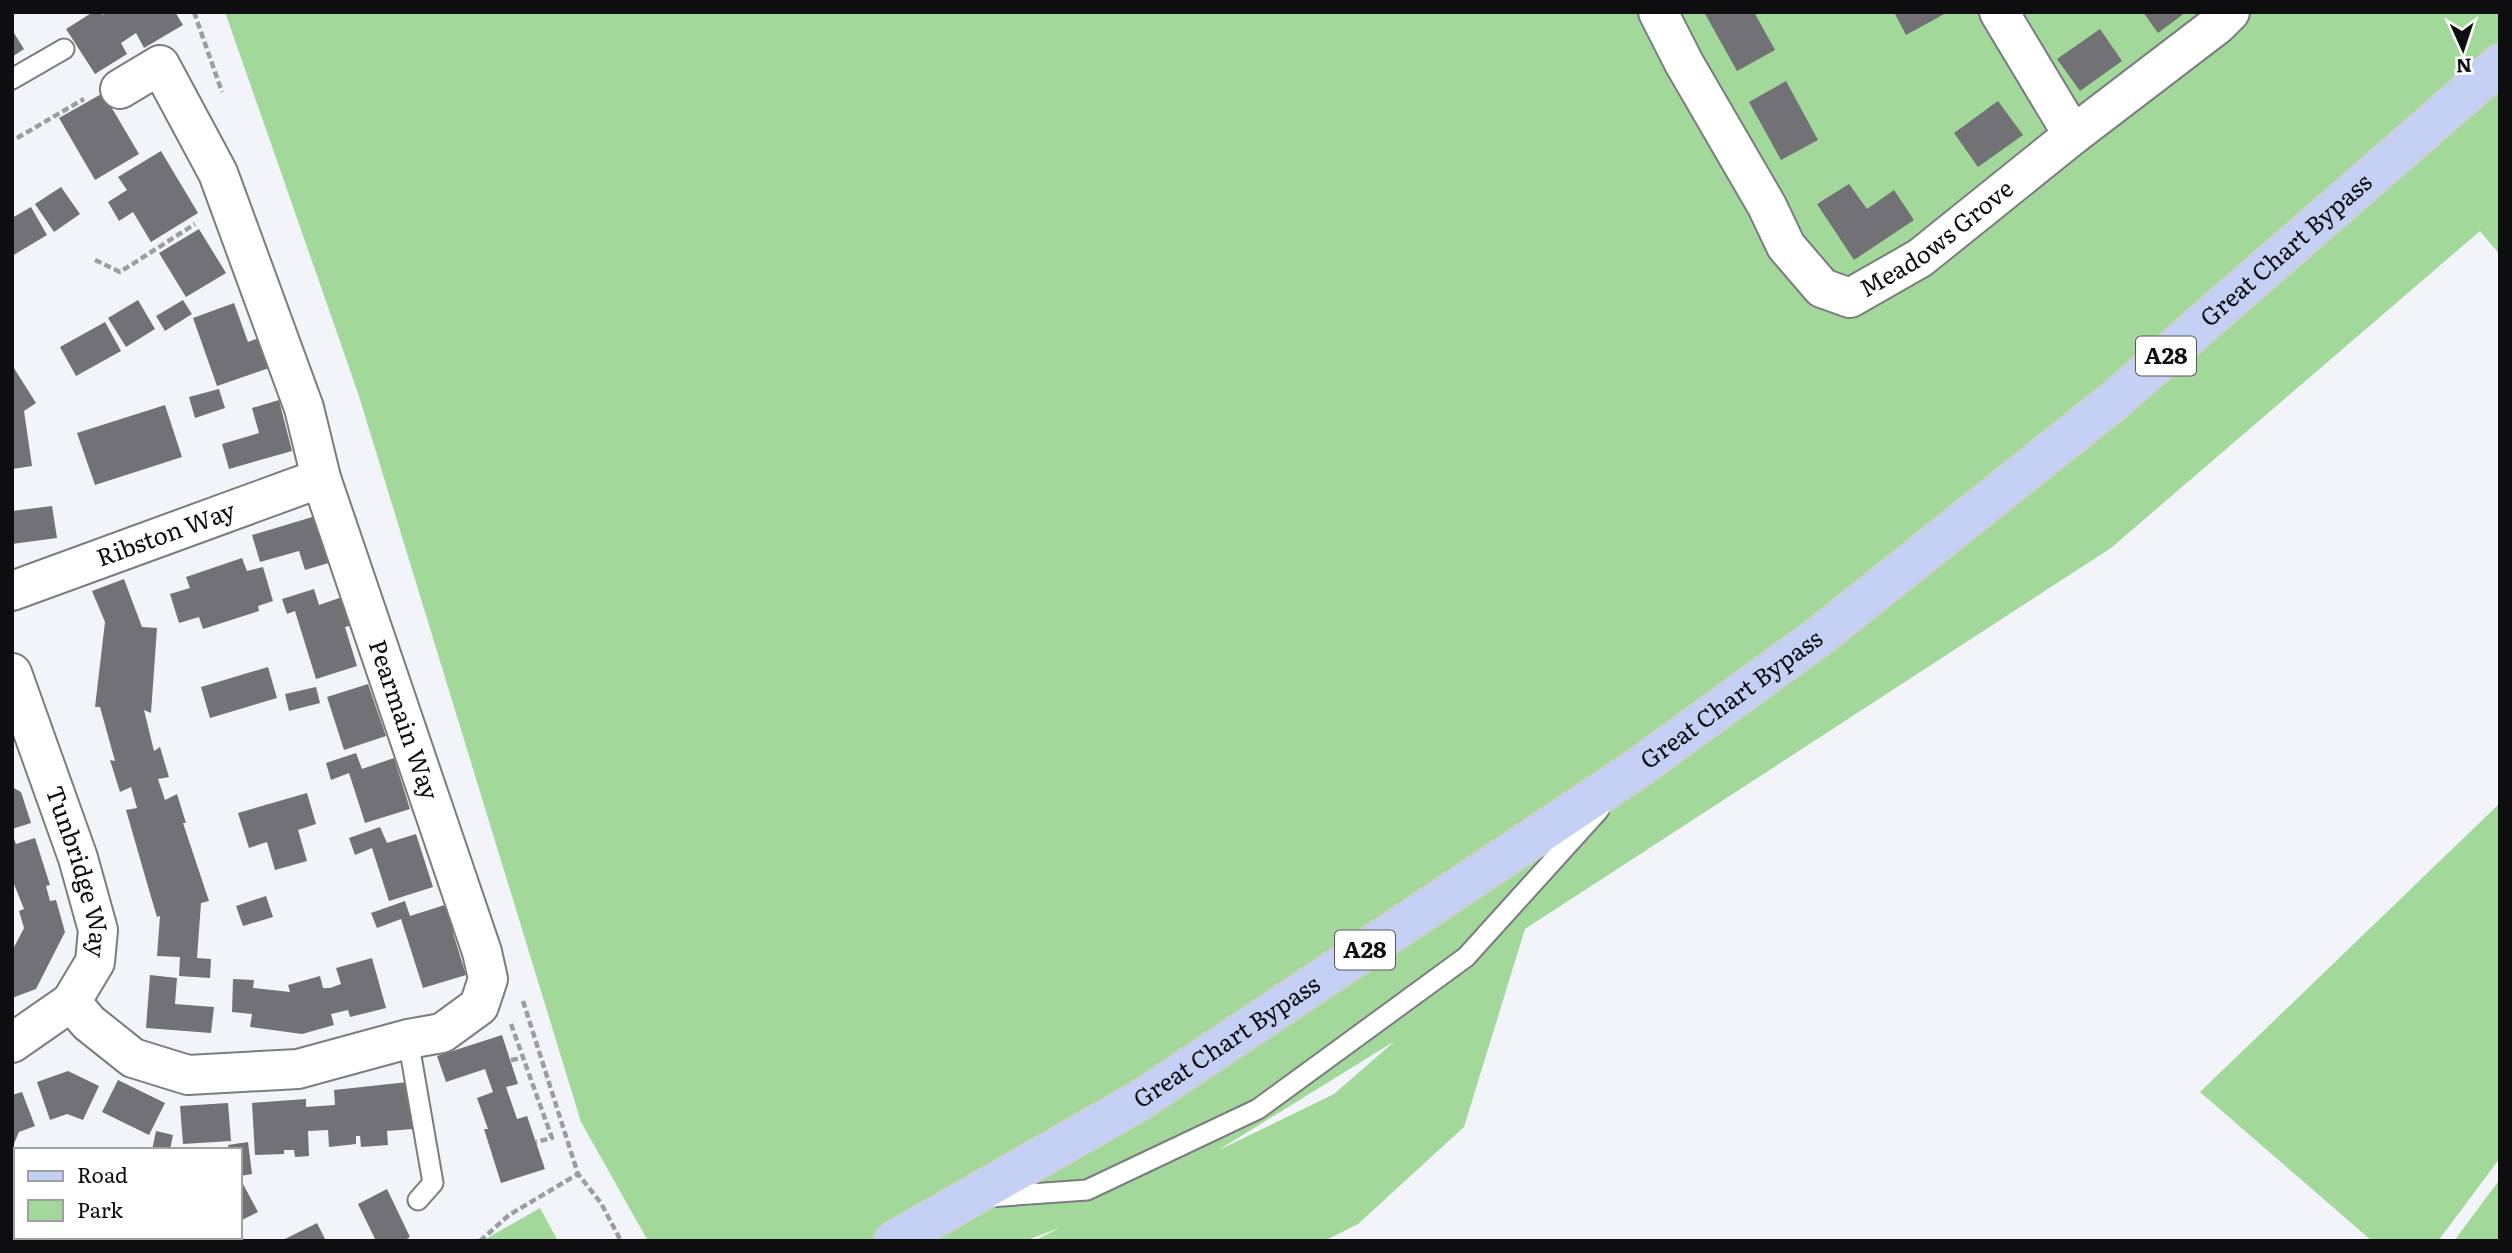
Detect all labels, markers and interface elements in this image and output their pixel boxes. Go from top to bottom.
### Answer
north arrow [2428,14,2498,84]
text: N [2455,53,2473,81]
street label: Great Chart Bypass [2191,164,2378,333]
street label: Meadows Grove [1852,170,2019,304]
road number: A28 [2136,336,2196,376]
street label: Ribston Way [91,491,240,574]
street label: Great Chart Bypass [1632,620,1829,776]
street label: Pearmain Way [362,634,449,804]
street label: Tunbridge Way [39,780,118,960]
road number: A28 [1335,931,1395,970]
street label: Great Chart Bypass [1125,965,1326,1115]
legend [14,1148,242,1239]
text: Road [77,1158,128,1189]
text: Park [77,1193,123,1224]

